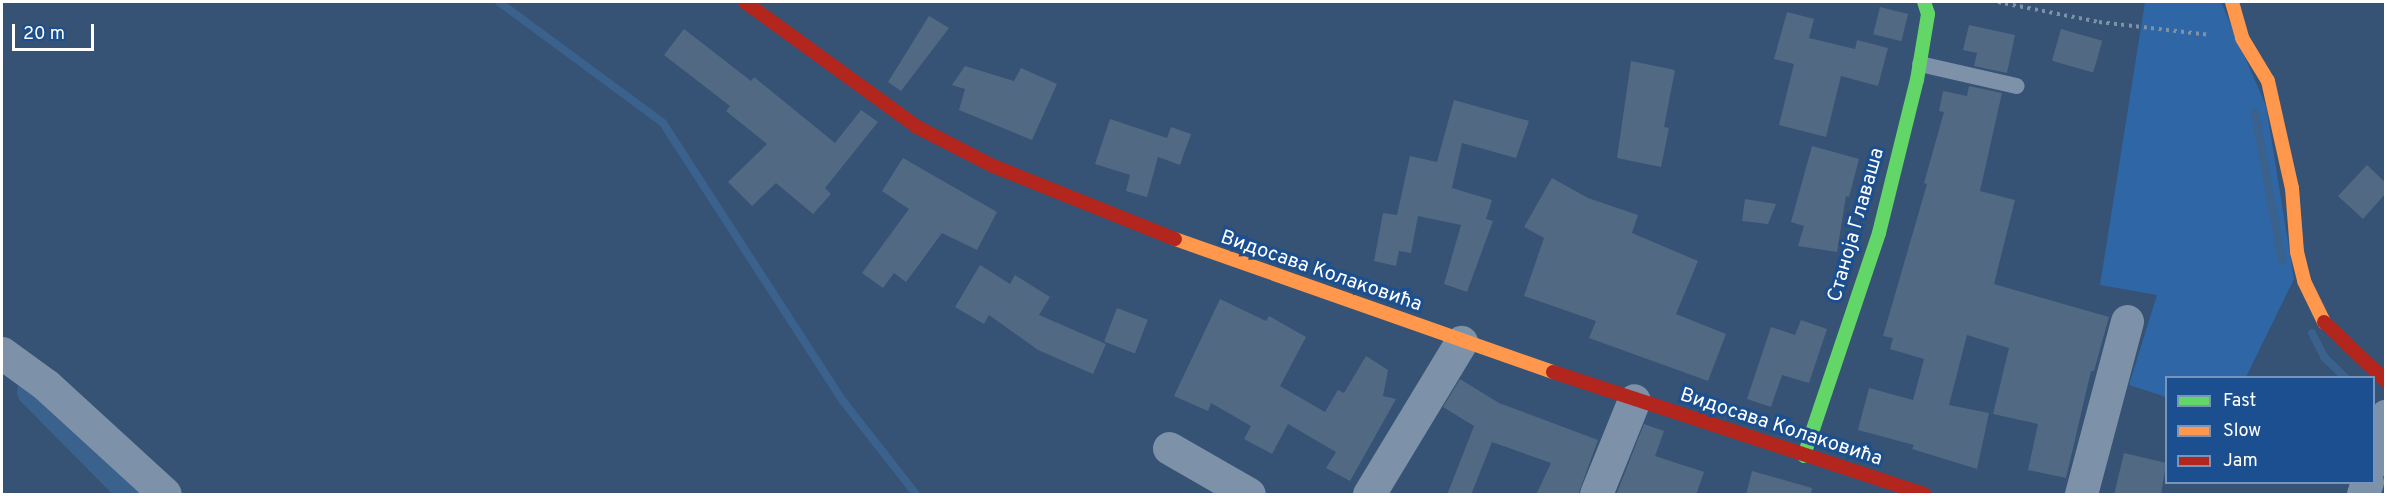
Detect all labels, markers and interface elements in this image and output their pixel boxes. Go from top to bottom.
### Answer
scale bar [15,12,98,50]
text: 20 m [23,23,65,46]
street label: Станоја Главаша [1824,145,1890,305]
street label: Видосава Колаковића [1217,226,1425,318]
legend [2165,376,2375,484]
street label: Видосава Колаковића [1677,384,1885,472]
text: Fast [2223,390,2256,413]
text: Slow [2223,420,2261,443]
text: Jam [2223,450,2258,473]

